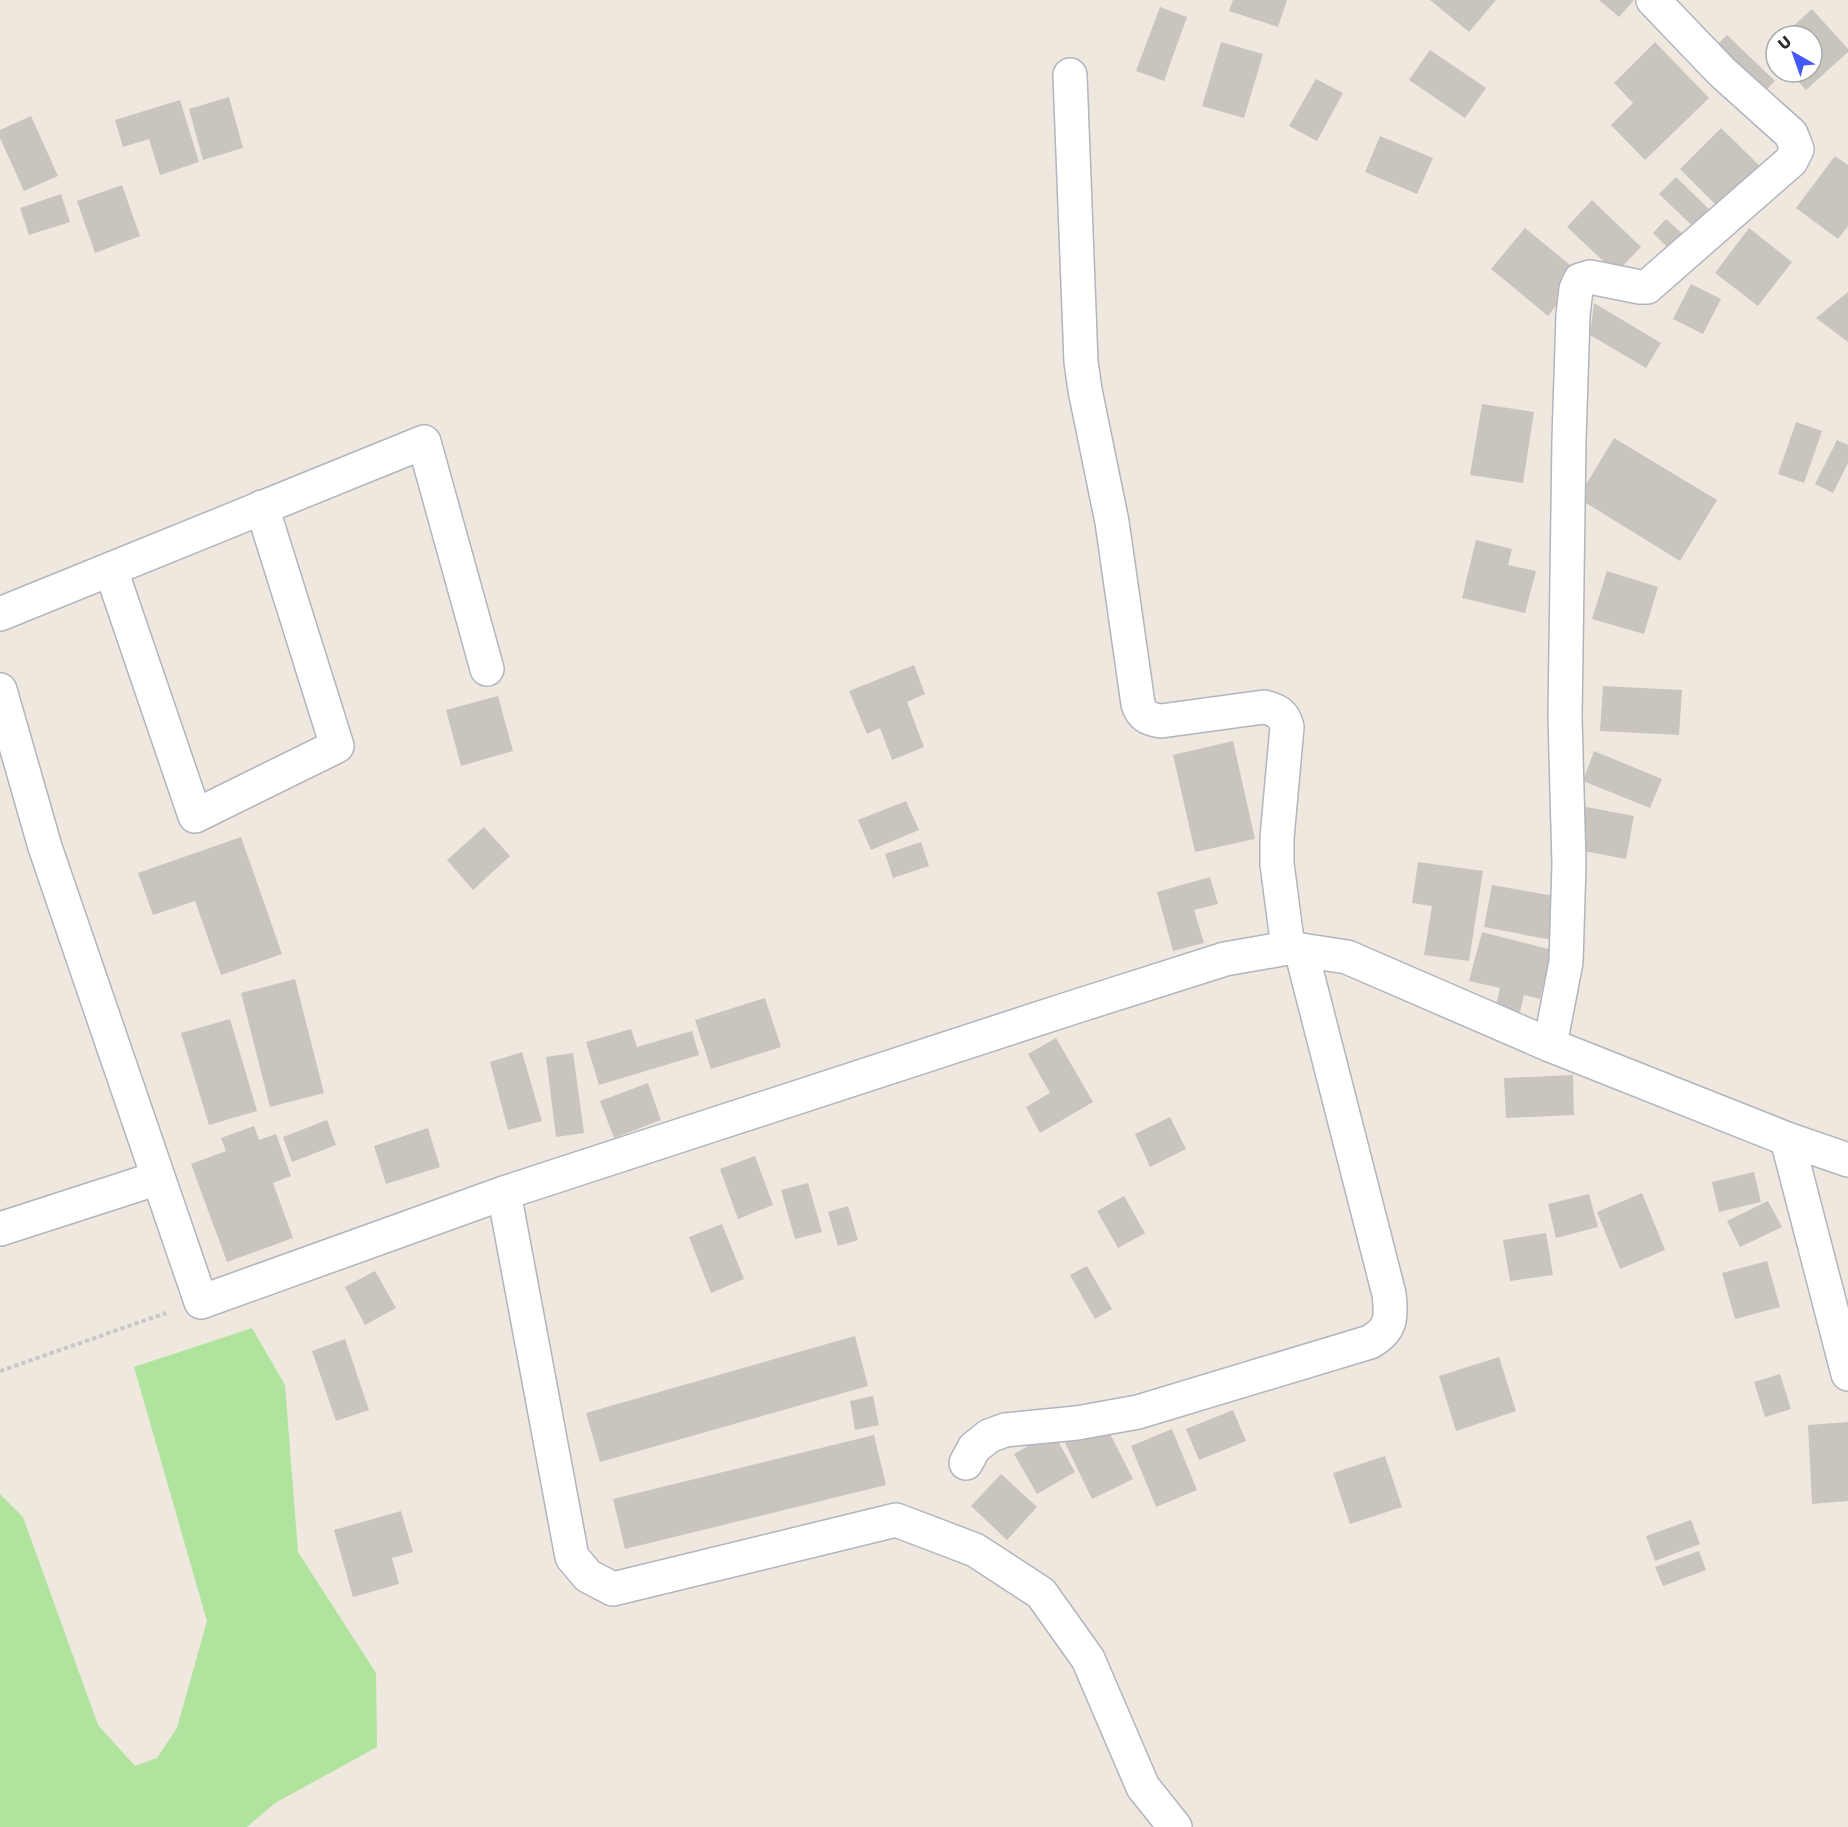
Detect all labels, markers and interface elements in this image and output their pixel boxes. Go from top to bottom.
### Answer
north arrow [1764,24,1824,84]
text: U [1774,32,1795,54]

